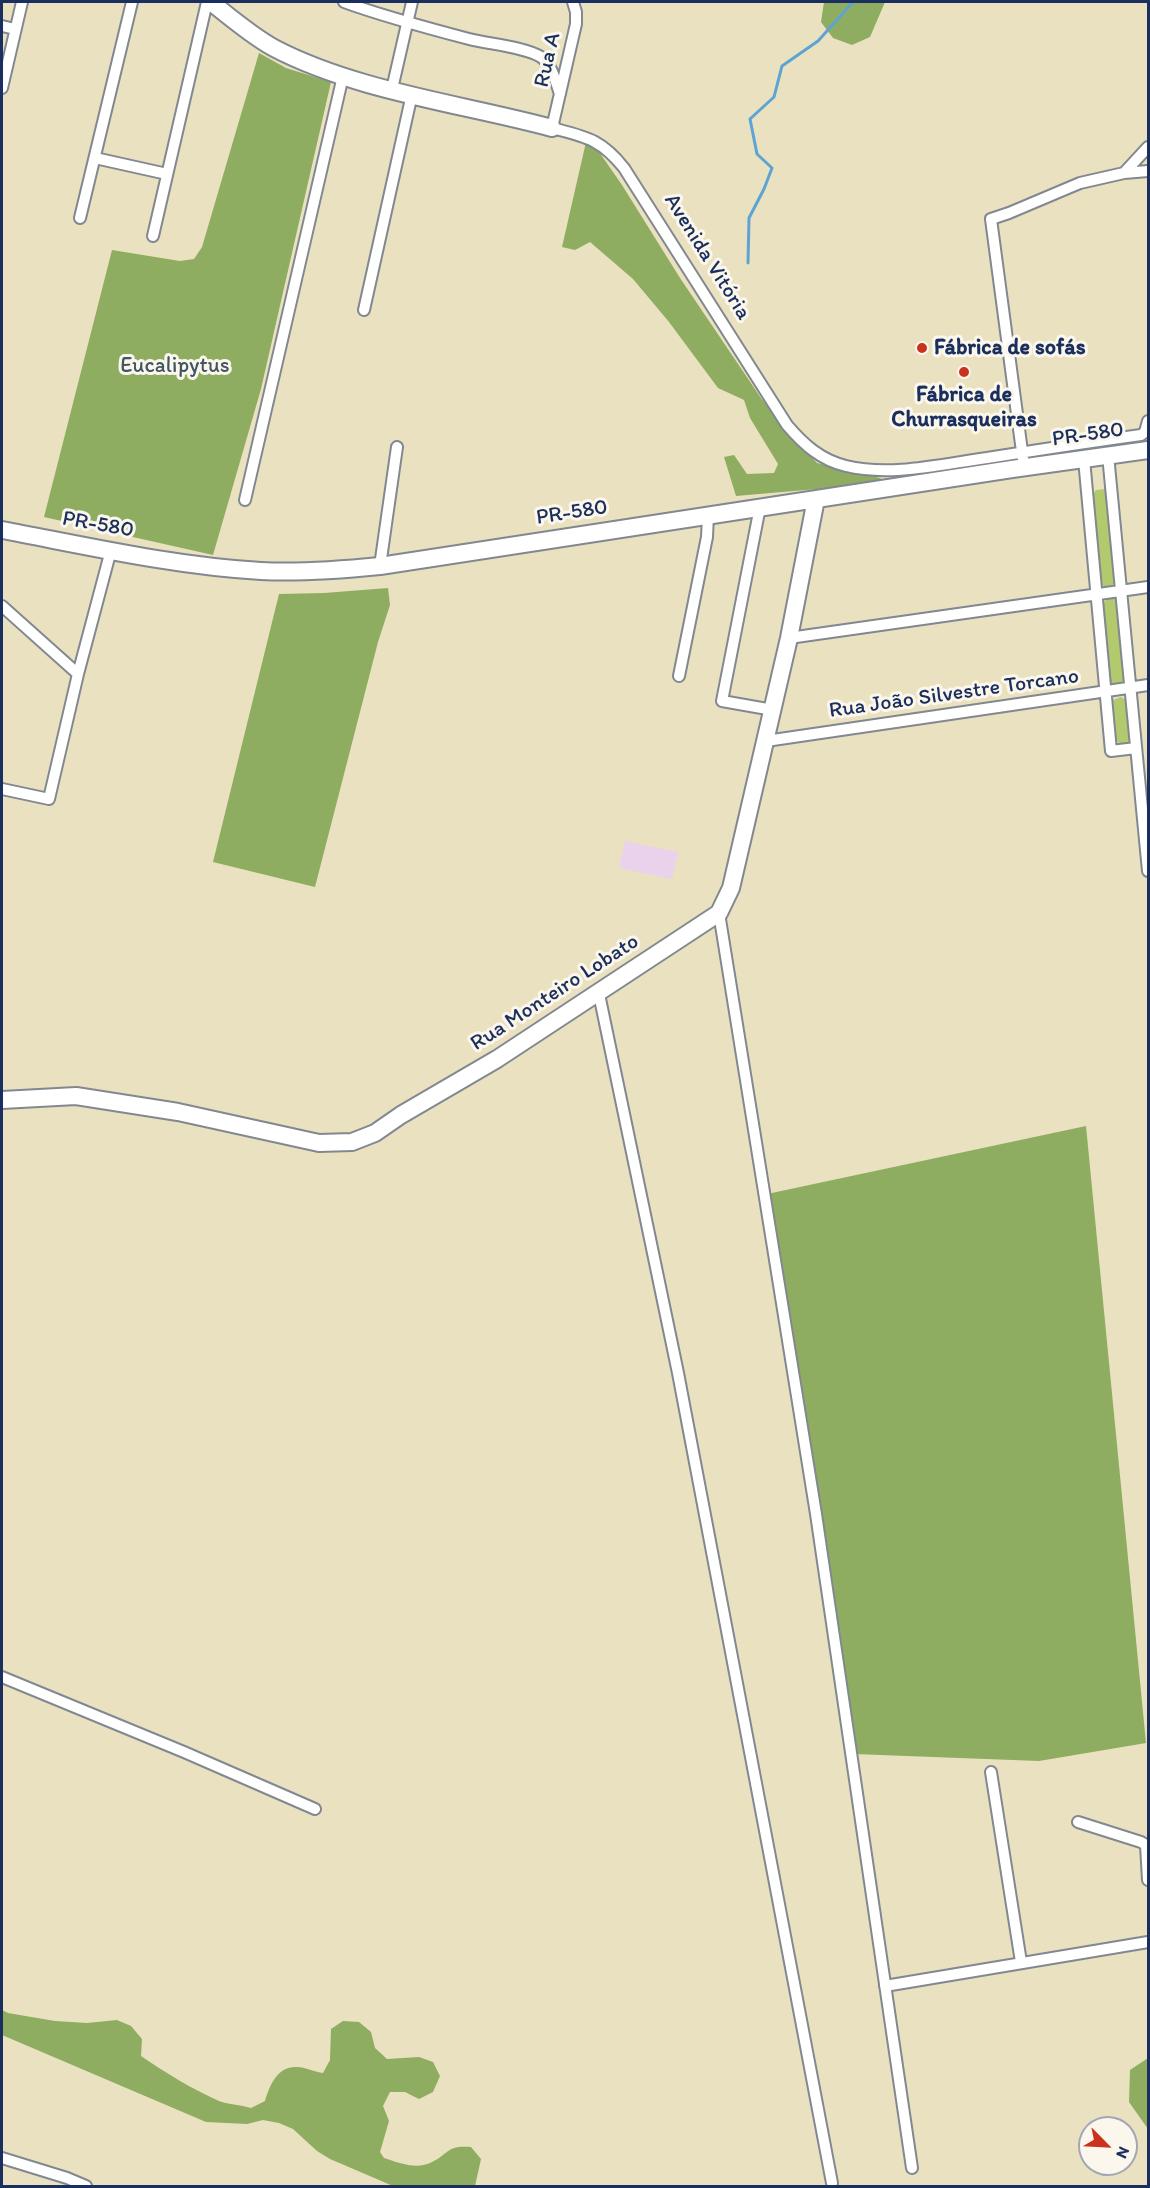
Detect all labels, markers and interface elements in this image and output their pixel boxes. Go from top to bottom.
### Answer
street label: Rua A [529,30,567,90]
street label: Avenida Vitória [658,189,756,325]
place label: Fábrica de sofás [934,335,1086,361]
marker: Fábrica de sofás [915,341,929,355]
park label: Eucalipytus [120,353,230,379]
marker: Fábrica de Churrasqueiras [957,365,971,379]
place label: Fábrica de Churrasqueiras [891,382,1037,434]
street label: PR-580 [1050,417,1126,453]
street label: PR-580 [534,494,610,532]
street label: PR-580 [60,506,136,544]
street label: Rua João Silvestre Torcano [827,663,1081,725]
street label: Rua Monteiro Lobato [466,929,644,1057]
north arrow [1078,2116,1138,2176]
text: N [1112,2144,1134,2162]

